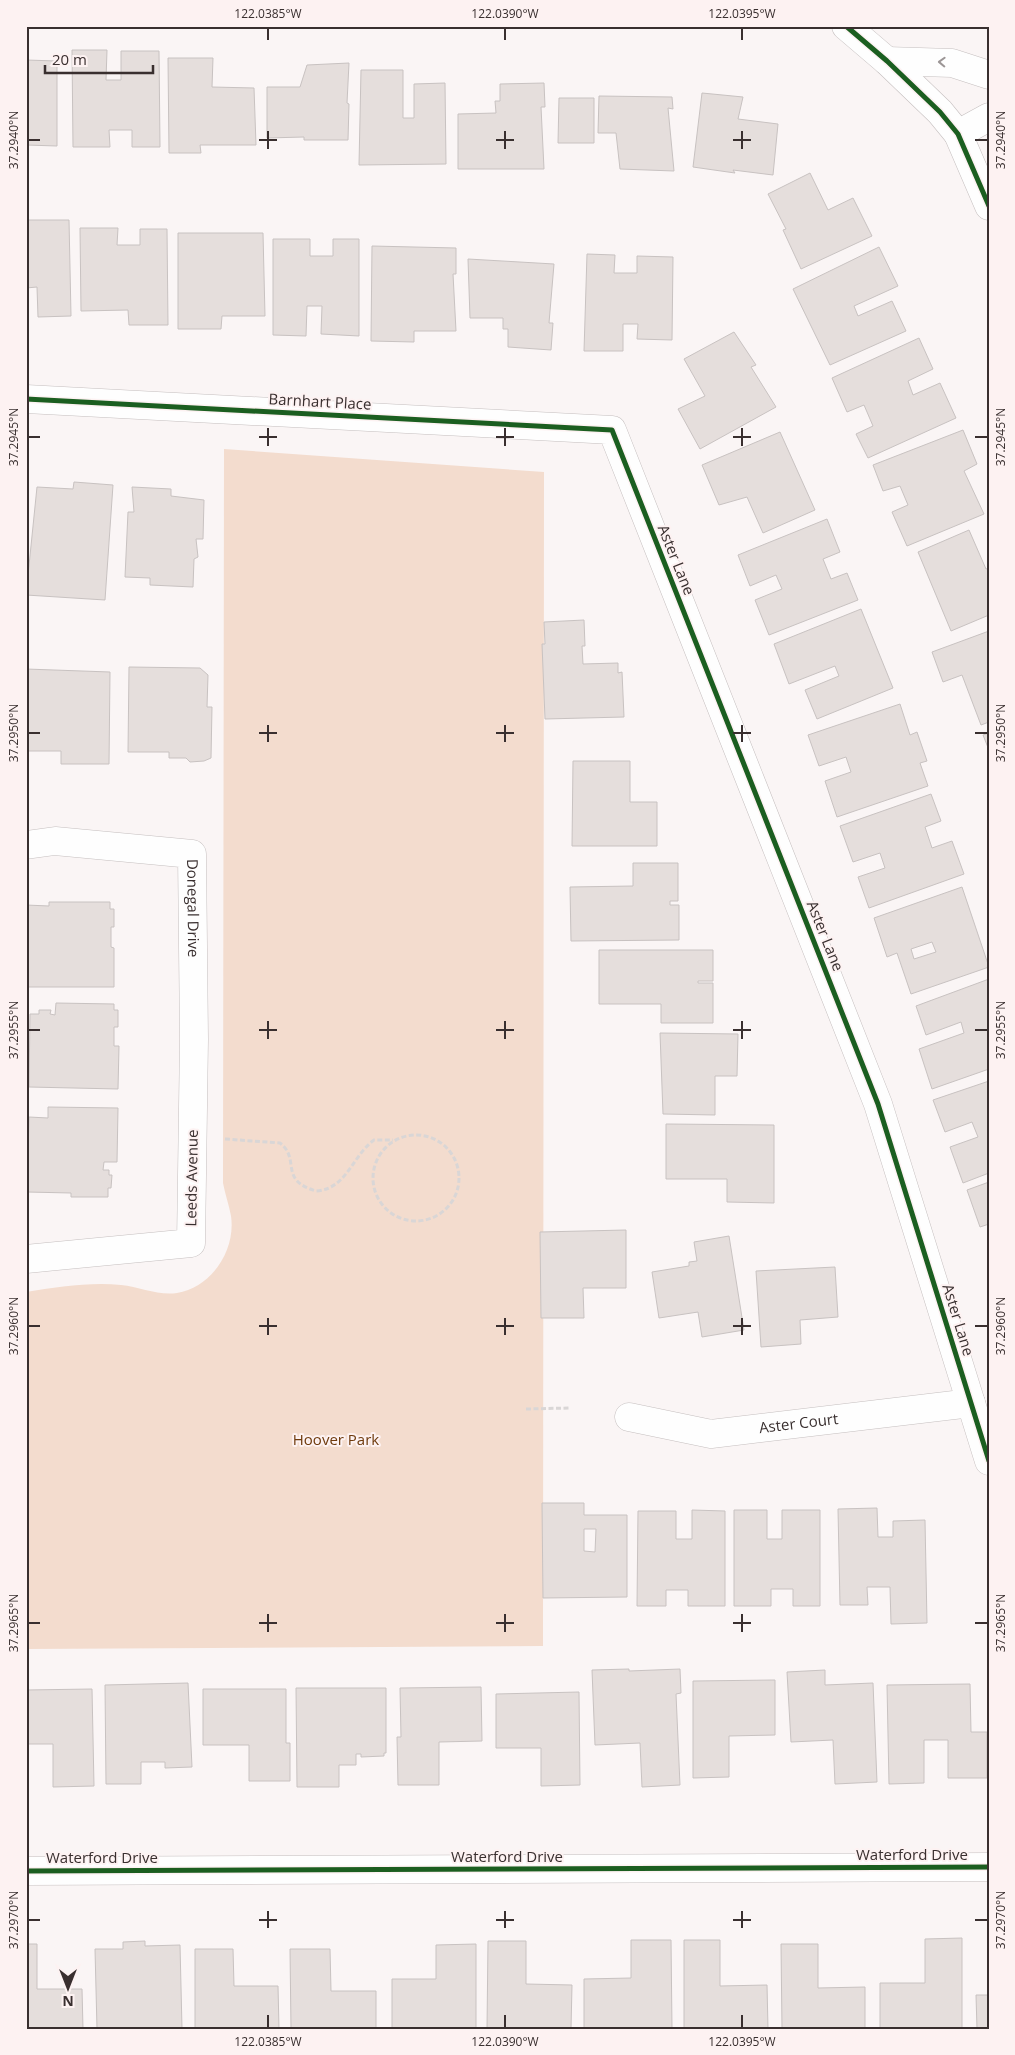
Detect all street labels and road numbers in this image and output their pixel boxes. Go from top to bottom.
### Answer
street label: Barnhart Place [268,388,372,414]
street label: Aster Lane [654,521,700,598]
street label: Donegal Drive [183,859,204,957]
street label: Aster Lane [803,897,849,974]
street label: Leeds Avenue [180,1129,202,1227]
street label: Aster Lane [939,1281,979,1358]
street label: Aster Court [758,1408,839,1437]
street label: Waterford Drive [856,1844,968,1864]
street label: Waterford Drive [451,1846,563,1866]
street label: Waterford Drive [46,1847,158,1867]

